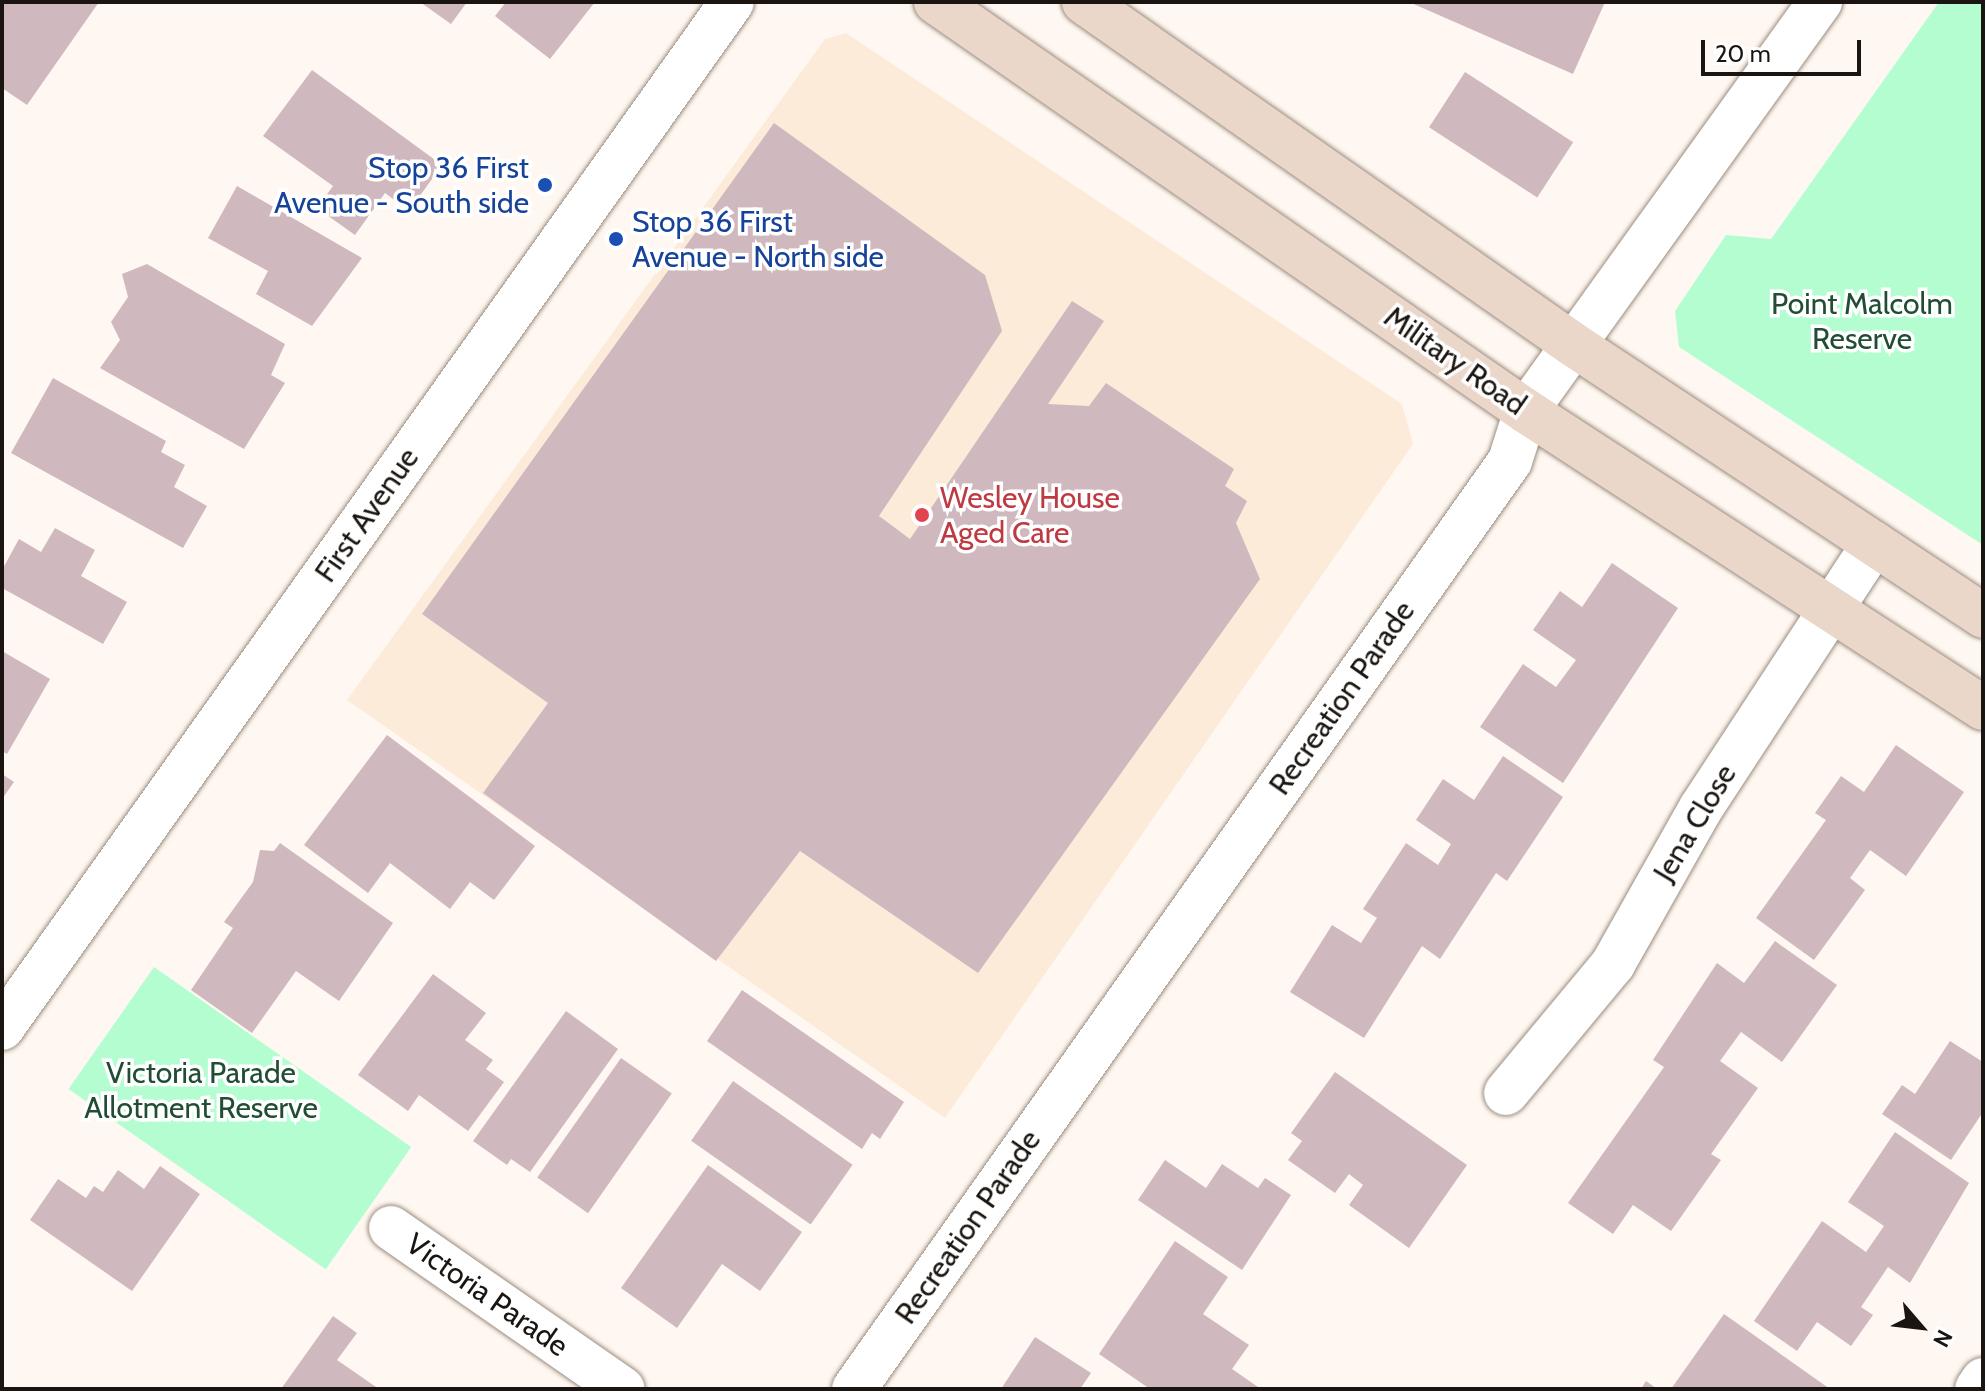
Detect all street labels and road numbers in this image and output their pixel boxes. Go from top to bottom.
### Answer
street label: Military Road [1377,299,1533,423]
street label: First Avenue [308,441,426,589]
street label: Recreation Parade [1262,594,1422,802]
street label: Jena Close [1646,758,1744,888]
street label: Recreation Parade [888,1123,1048,1331]
street label: Victoria Parade [399,1226,575,1364]

